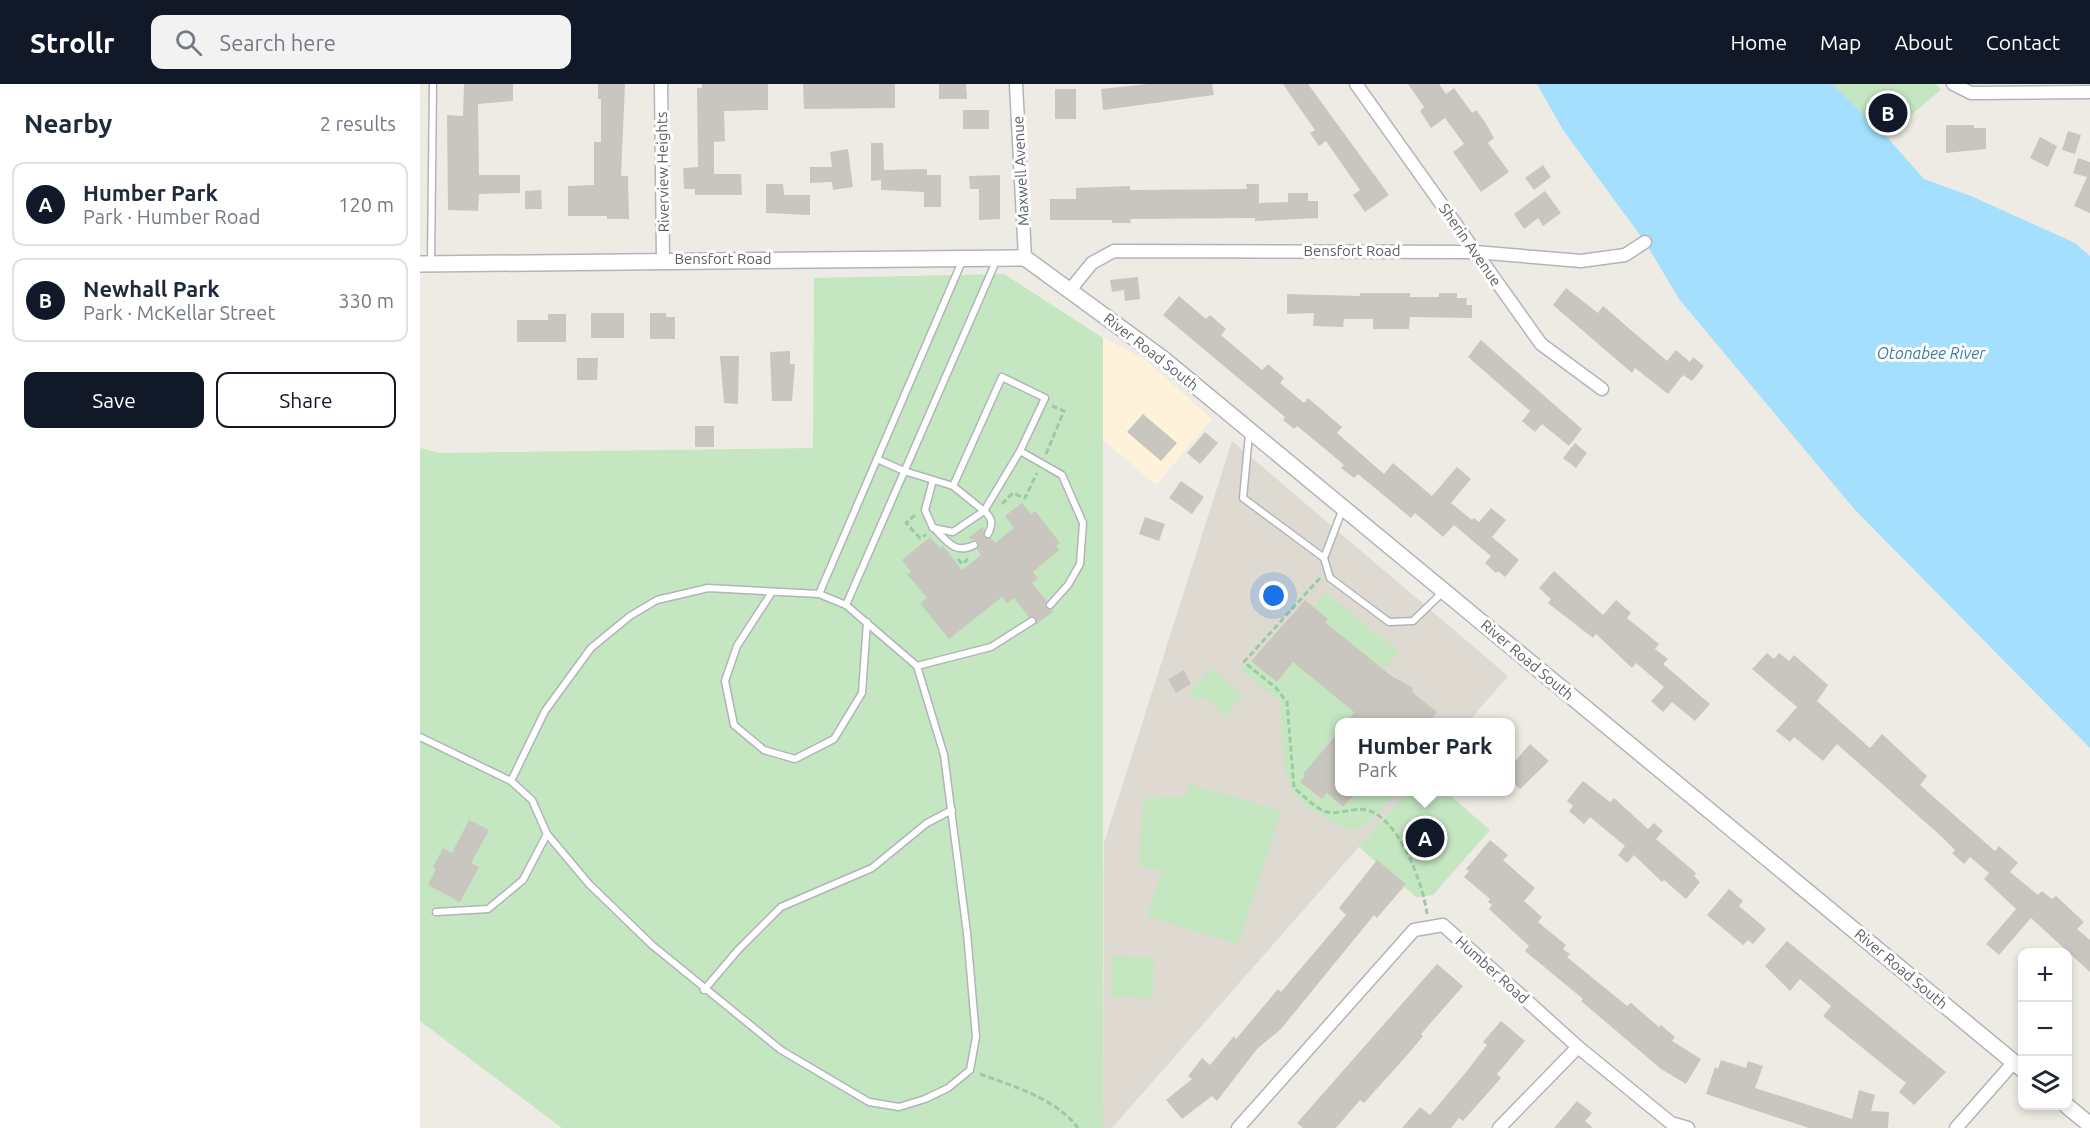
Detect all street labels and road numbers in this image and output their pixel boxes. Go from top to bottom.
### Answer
street label: Riverview Heights [653,111,672,233]
street label: Maxwell Avenue [1009,116,1032,226]
street label: Sherin Avenue [1436,200,1505,289]
street label: Bensfort Road [1304,242,1400,259]
street label: Bensfort Road [675,250,771,267]
street label: River Road South [1101,309,1202,394]
street label: River Road South [1478,616,1577,703]
street label: River Road South [1852,925,1951,1012]
street label: Humber Road [1452,932,1532,1007]

